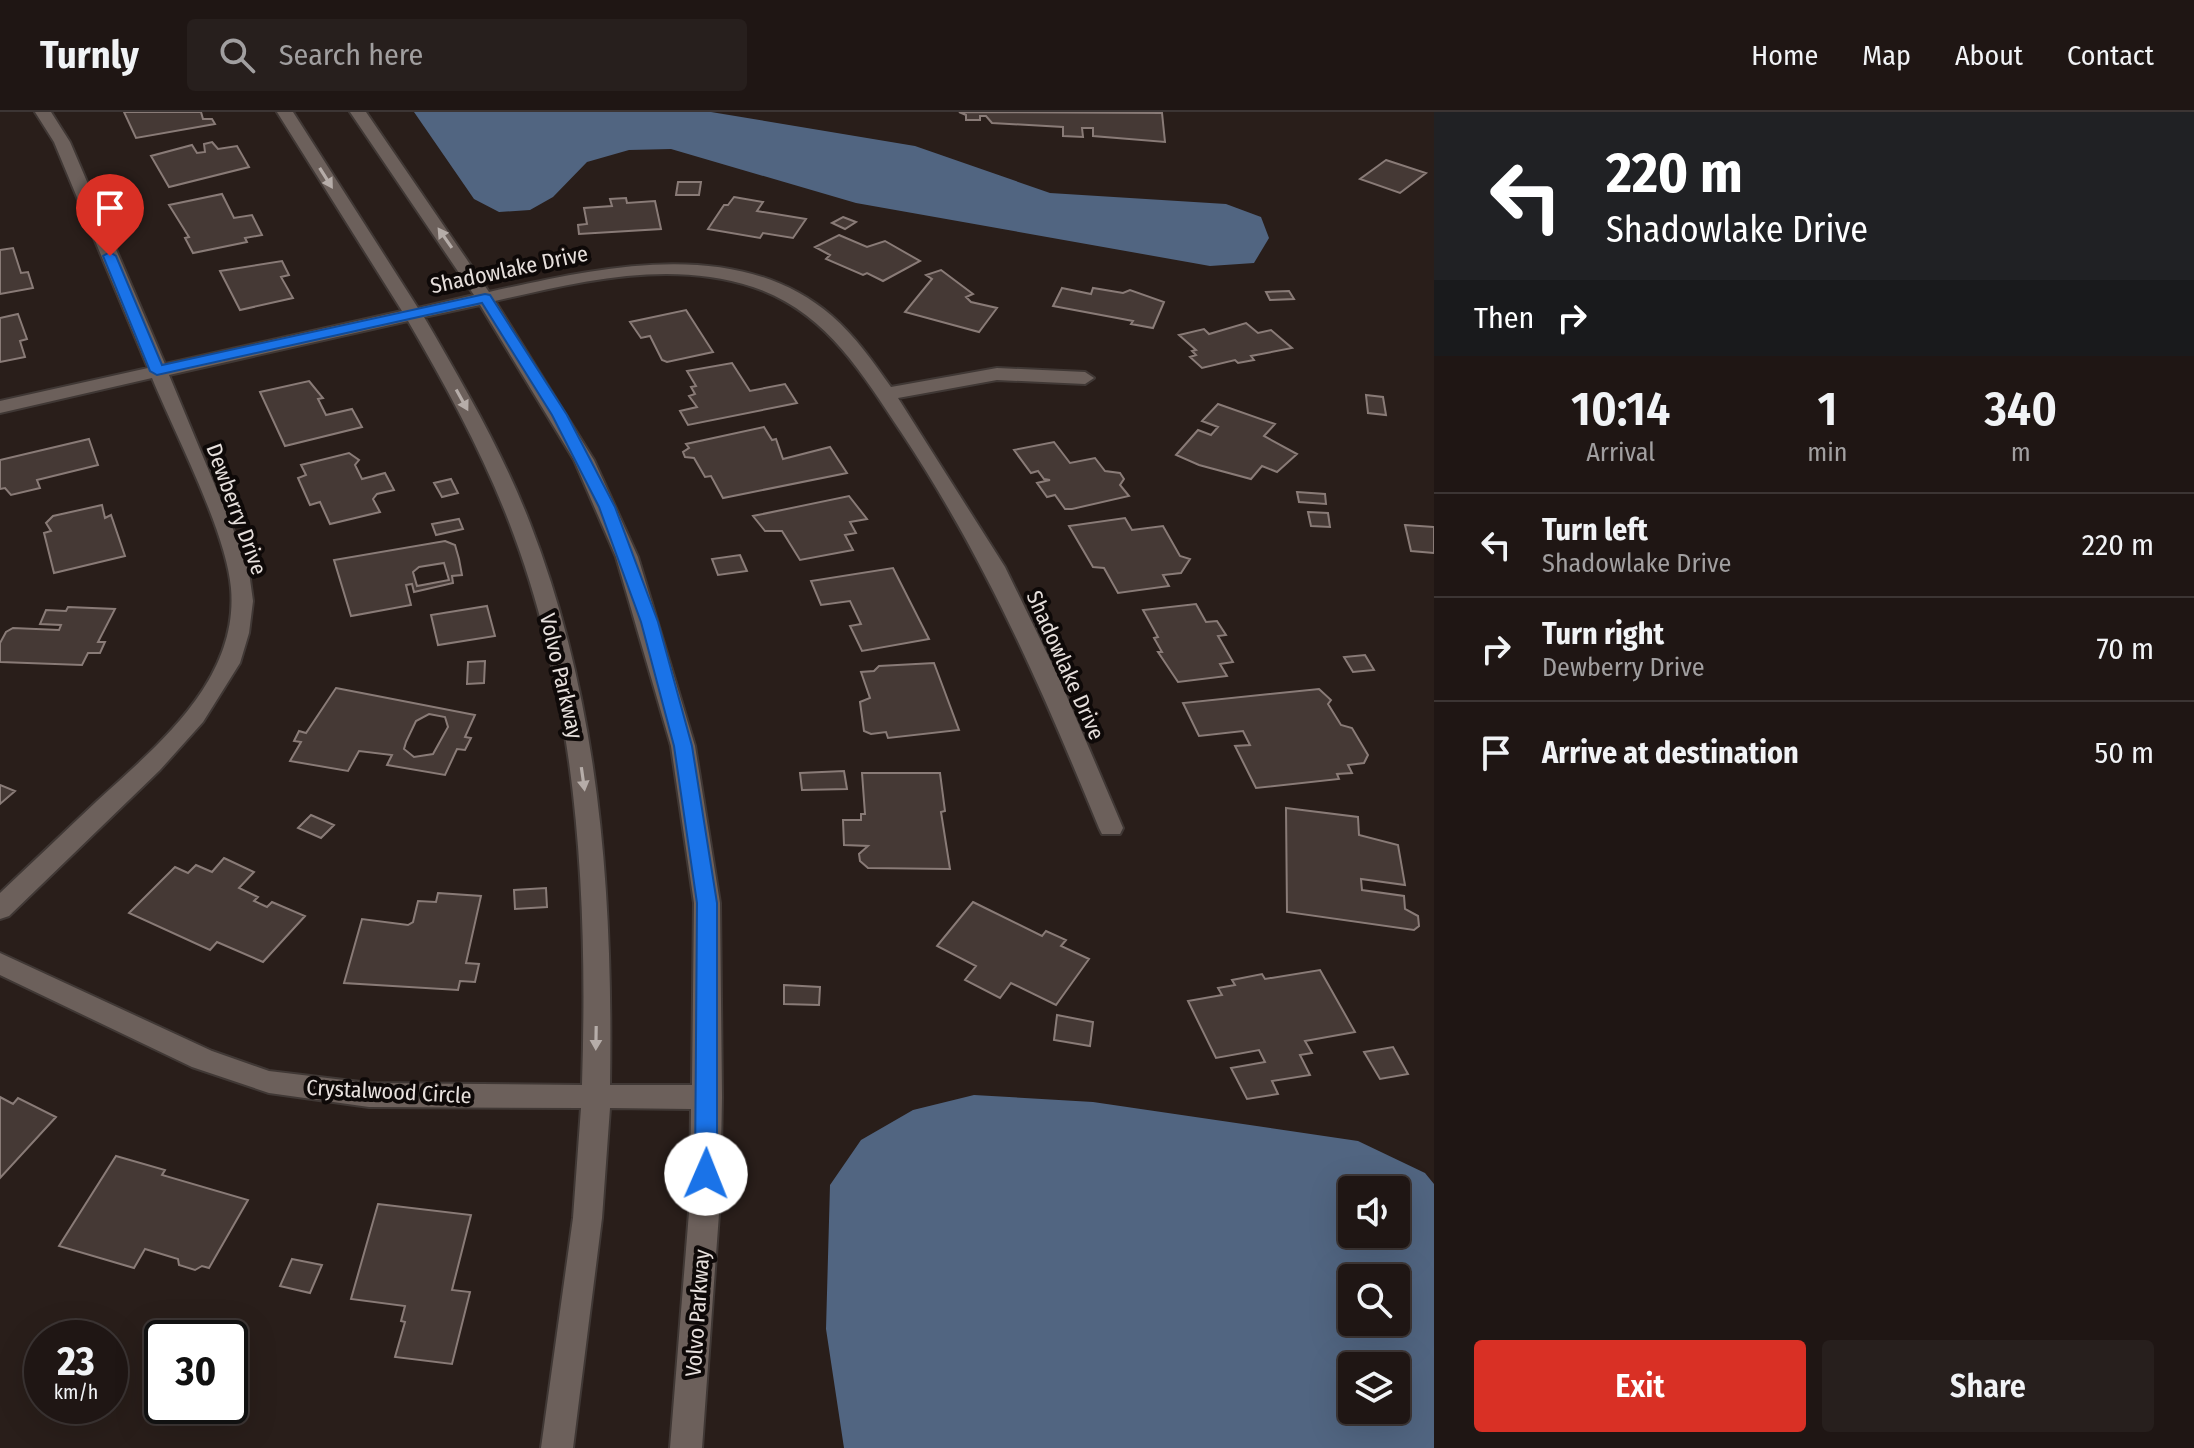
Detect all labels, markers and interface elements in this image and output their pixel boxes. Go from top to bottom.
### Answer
search box [187,19,747,91]
text: Turnly [40,32,139,78]
icon: search [215,33,259,77]
text: Search here [279,37,423,73]
text: Home [1751,39,1818,72]
text: Map [1862,39,1911,72]
text: About [1955,39,2023,72]
text: Contact [2067,39,2154,72]
text: 220 m [1606,140,1743,207]
icon: left [1474,144,1578,248]
one-way arrow [319,167,333,189]
pin [76,174,144,256]
icon: arrive [88,186,132,230]
text: Shadowlake Drive [1606,208,1868,252]
one-way arrow [438,228,453,249]
street label: Shadowlake Drive [428,240,590,299]
icon: right [1550,296,1594,340]
text: Then [1474,300,1534,336]
text: 10:14 [1571,380,1670,438]
text: 1 [1817,380,1837,438]
text: 340 [1984,380,2057,438]
one-way arrow [455,389,469,411]
text: Arrival [1586,437,1655,468]
text: min [1807,437,1848,468]
text: m [2011,437,2031,468]
street label: Dewberry Drive [200,440,273,578]
text: Turn left [1542,512,1648,548]
icon: left [1474,523,1518,567]
text: 220 m [2082,527,2154,563]
text: Shadowlake Drive [1542,548,1731,579]
street label: Shadowlake Drive [1021,587,1110,744]
street label: Volvo Parkway [534,611,589,742]
text: Turn right [1542,616,1664,652]
icon: right [1474,627,1518,671]
text: 70 m [2096,631,2154,667]
text: Dewberry Drive [1542,652,1705,683]
icon: arrive [1474,731,1518,775]
text: Arrive at destination [1542,735,1799,771]
text: 50 m [2094,735,2154,771]
one-way arrow [576,767,589,792]
one-way arrow [590,1026,602,1051]
street label: Crystalwood Circle [306,1074,472,1109]
position arrow [664,1132,748,1216]
map controls [1338,1176,1410,1424]
button: sound [1338,1176,1410,1248]
street label: Volvo Parkway [680,1248,715,1378]
button: search [1338,1264,1410,1336]
speed limit sign: 30 [144,1320,248,1424]
text: 23 [57,1338,95,1386]
button: Exit [1474,1340,1806,1432]
button: Share [1822,1340,2154,1432]
button: layers [1338,1352,1410,1424]
text: km/h [54,1380,98,1404]

